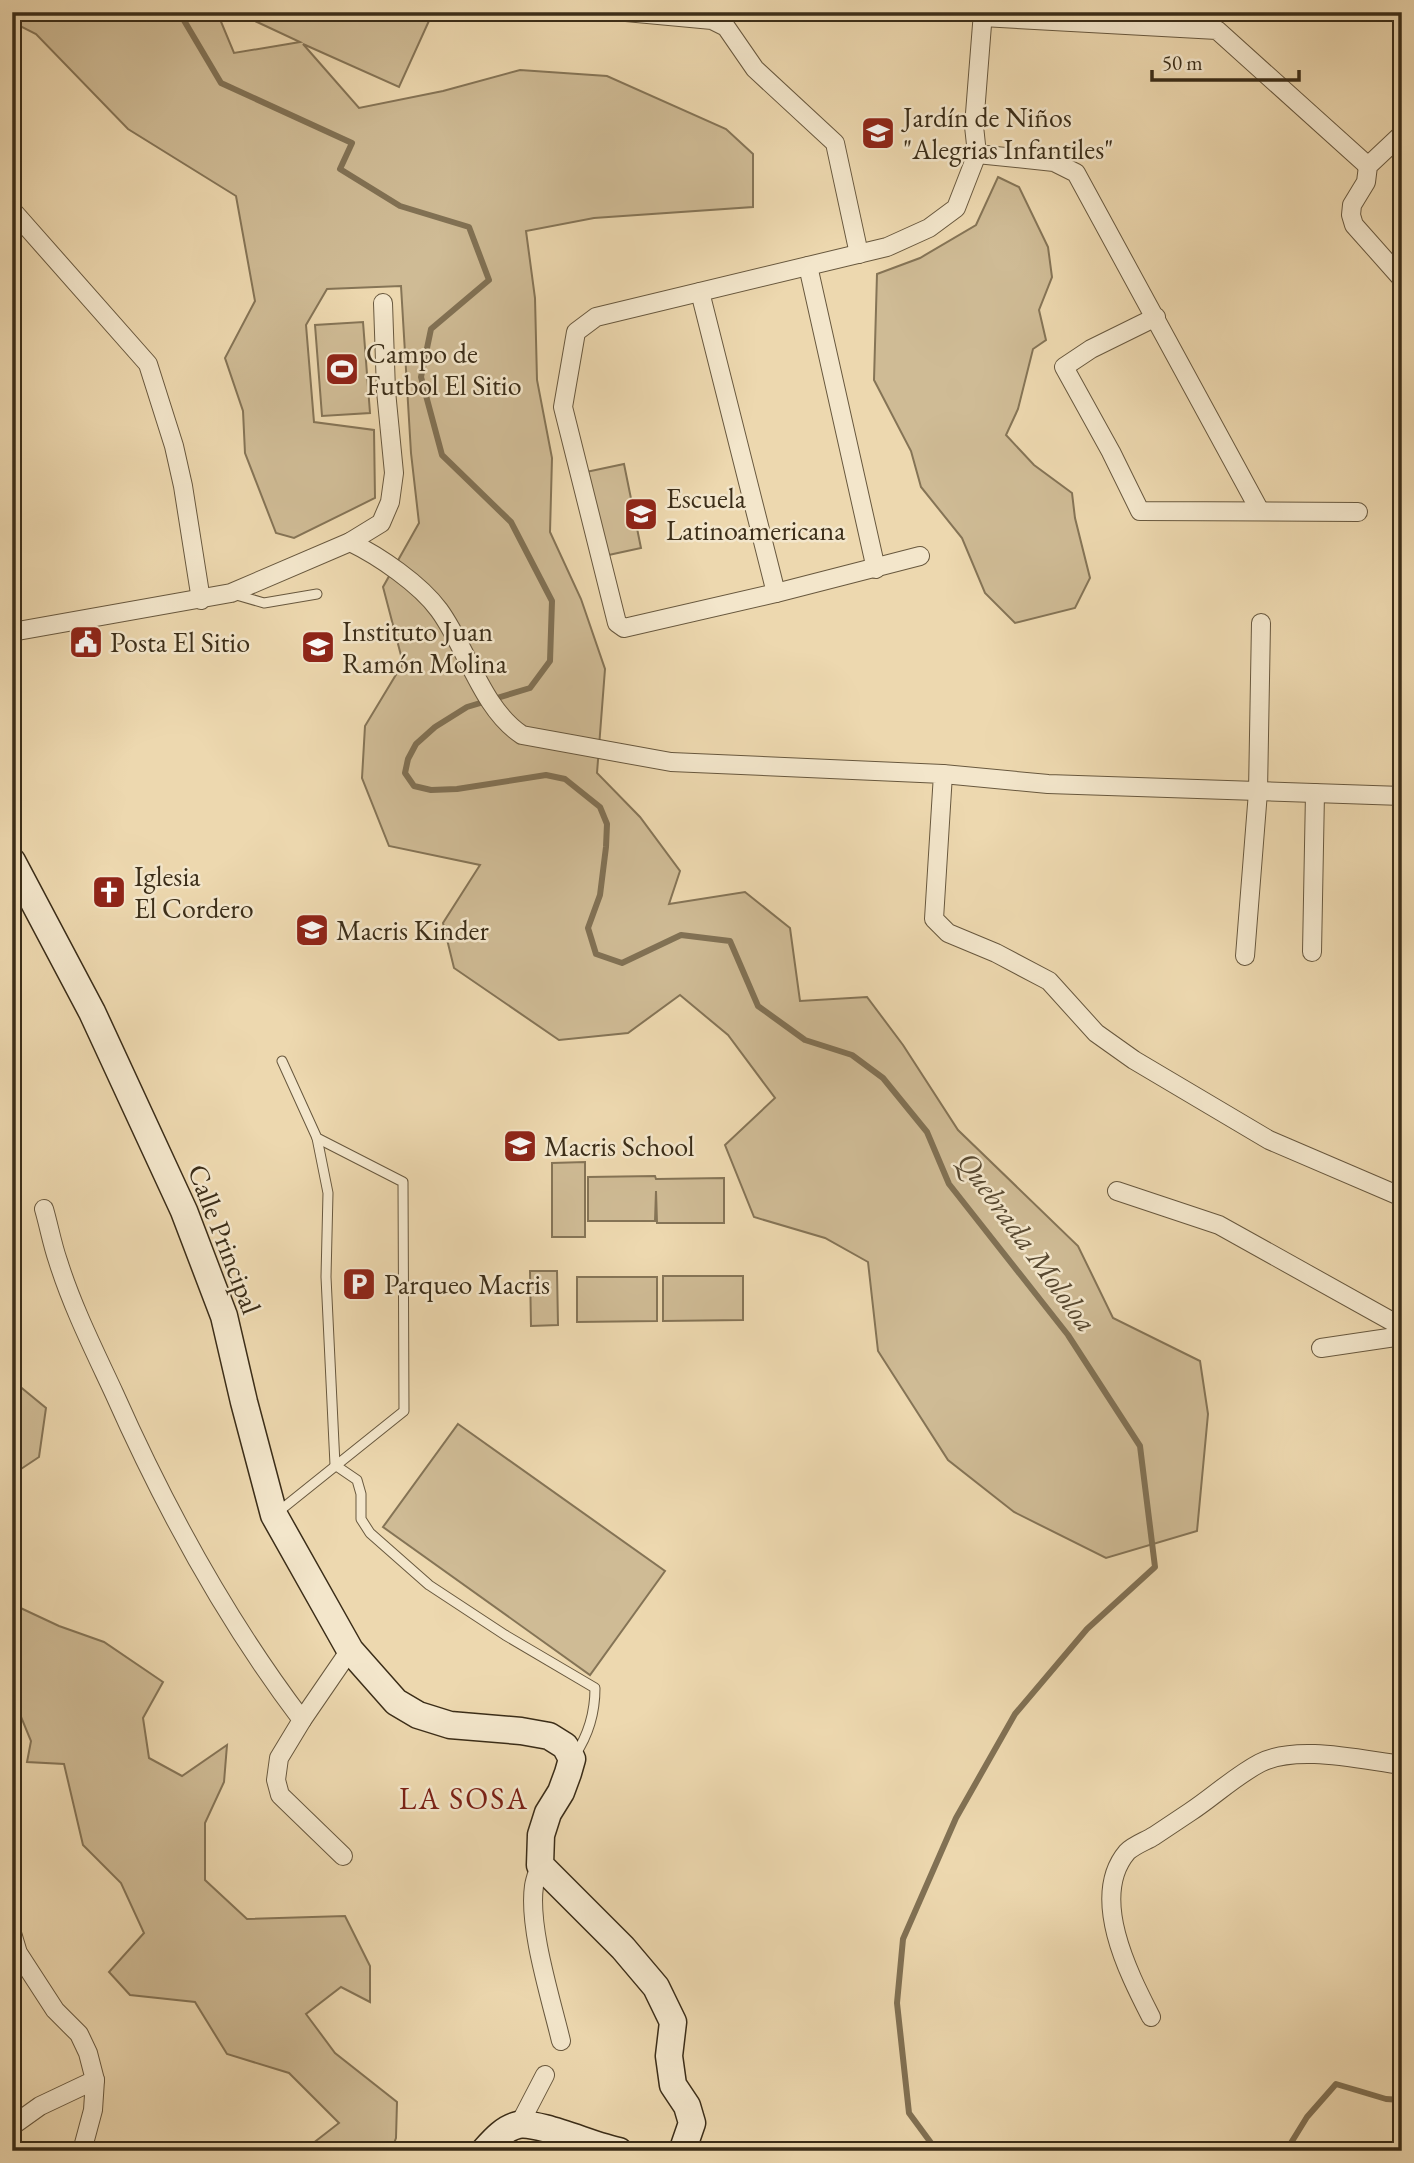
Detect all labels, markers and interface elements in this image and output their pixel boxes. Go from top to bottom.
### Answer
scale bar [1152,38,1298,82]
text: 50 m [1162,49,1203,76]
place label: Jardín de Niños "Alegrias Infantiles" [901,99,1114,167]
school or university icon: Jardín de Niños "Alegrias Infantiles" [859,114,897,152]
place label: Campo de Futbol El Sitio [366,335,522,403]
sports icon: Campo de Futbol El Sitio [323,350,361,388]
place label: Escuela Latinoamericana [666,480,846,548]
school or university icon: Escuela Latinoamericana [622,495,660,533]
place label: Instituto Juan Ramón Molina [342,613,508,681]
public building icon: Posta El Sitio [67,623,105,661]
place label: Posta El Sitio [110,624,250,660]
school or university icon: Instituto Juan Ramón Molina [299,628,337,666]
place label: Iglesia El Cordero [134,858,254,926]
church icon: Iglesia El Cordero [90,873,128,911]
school or university icon: Macris Kinder [293,911,331,949]
place label: Macris Kinder [336,912,489,948]
school or university icon: Macris School [501,1127,539,1165]
place label: Macris School [544,1128,695,1164]
water label: Quebrada Mololoa [949,1144,1106,1340]
street label: Calle Principal [180,1159,270,1319]
parking icon: Parqueo Macris [340,1265,378,1303]
place label: Parqueo Macris [384,1266,550,1302]
district label: LA SOSA [399,1779,529,1818]

